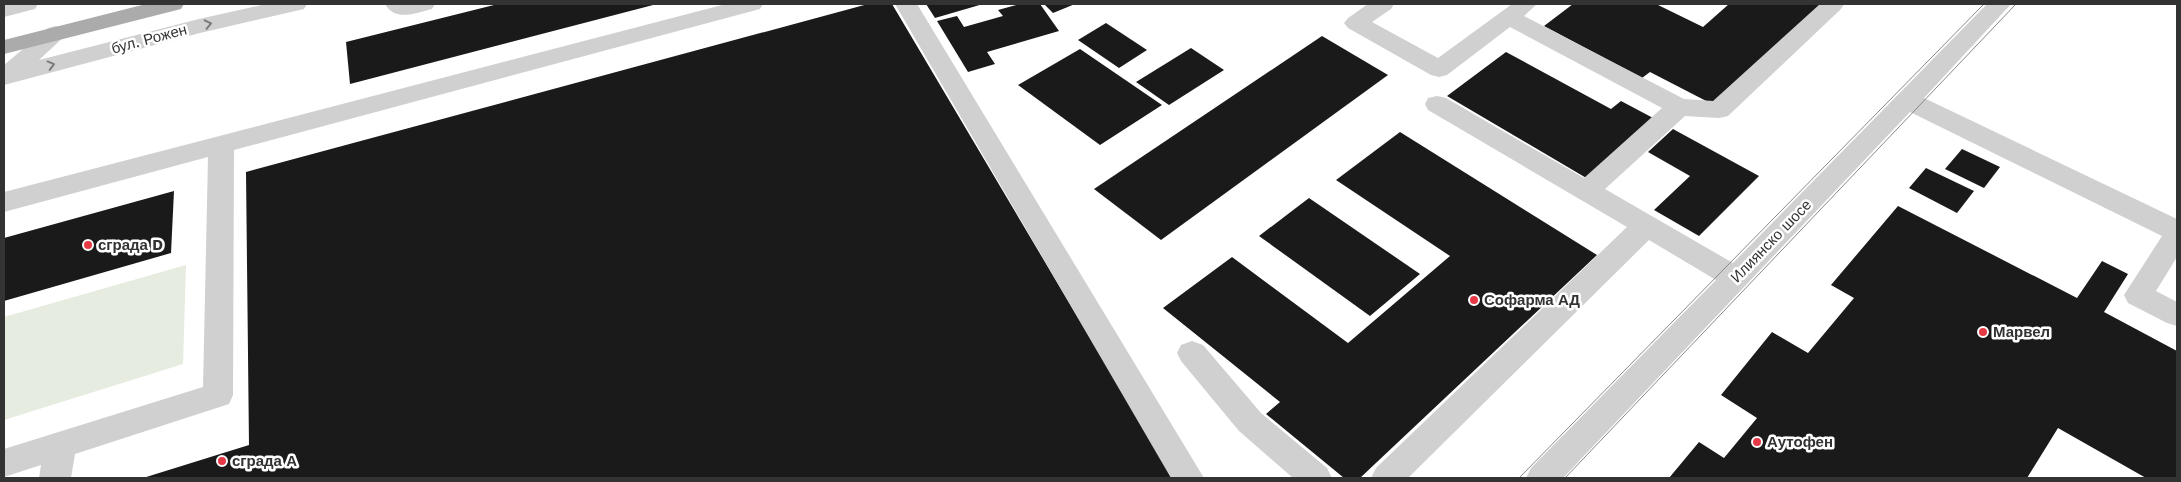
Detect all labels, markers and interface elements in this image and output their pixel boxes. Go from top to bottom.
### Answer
one-way arrow [204,19,213,30]
street label: бул. Рожен [109,20,189,58]
one-way arrow [46,60,55,71]
street label: Илиянско шосе [1727,196,1815,286]
place label: сграда D [98,236,163,254]
marker: сграда D [82,239,94,251]
place label: Софарма АД [1484,291,1580,309]
marker: Софарма АД [1468,294,1480,306]
place label: Марвел [1993,323,2050,341]
marker: Марвел [1977,326,1989,338]
place label: Аутофен [1767,433,1833,451]
marker: Аутофен [1751,436,1763,448]
place label: сграда А [232,452,297,470]
marker: сграда А [216,455,228,467]

